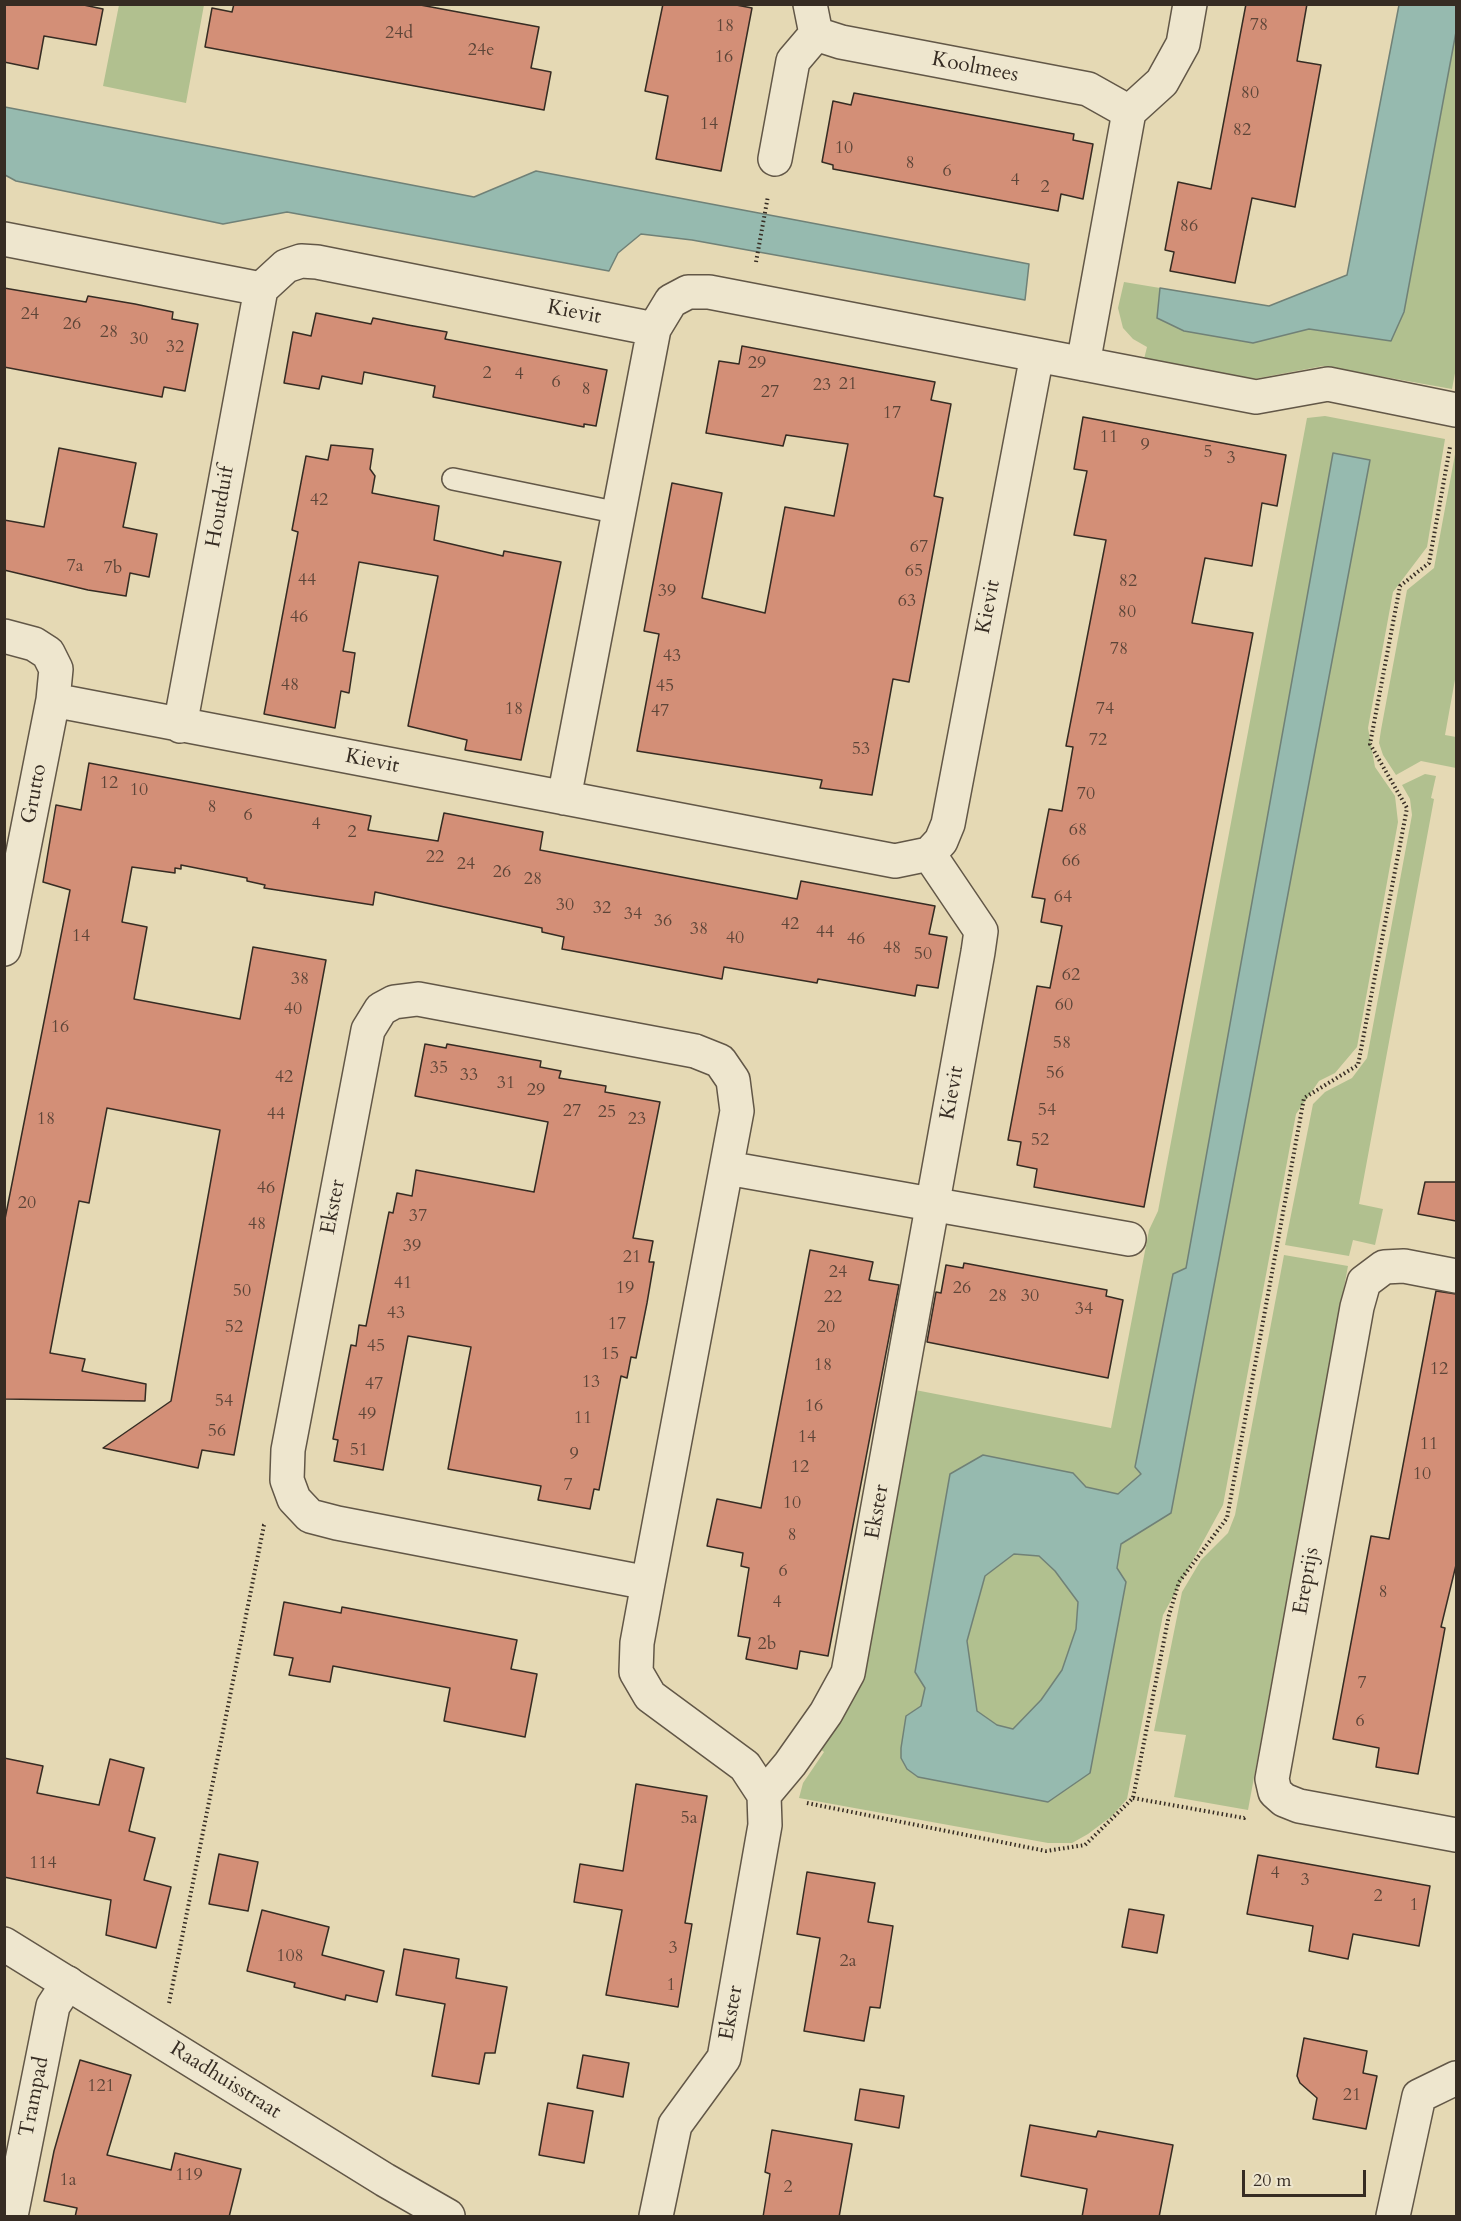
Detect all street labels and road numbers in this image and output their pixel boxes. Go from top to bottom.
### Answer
street label: Koolmees [930,47,1020,89]
street label: Kievit [545,295,603,331]
street label: Houtduif [201,464,241,550]
street label: Kievit [971,578,1007,636]
street label: Kievit [343,744,401,780]
street label: Grutto [17,762,53,826]
street label: Kievit [936,1064,970,1122]
street label: Ekster [316,1178,352,1236]
street label: Ekster [861,1483,895,1541]
street label: Ereprijs [1289,1545,1325,1617]
street label: Ekster [715,1984,749,2042]
street label: Raadhuisstraat [165,2037,285,2125]
street label: Trampad [15,2055,55,2139]

